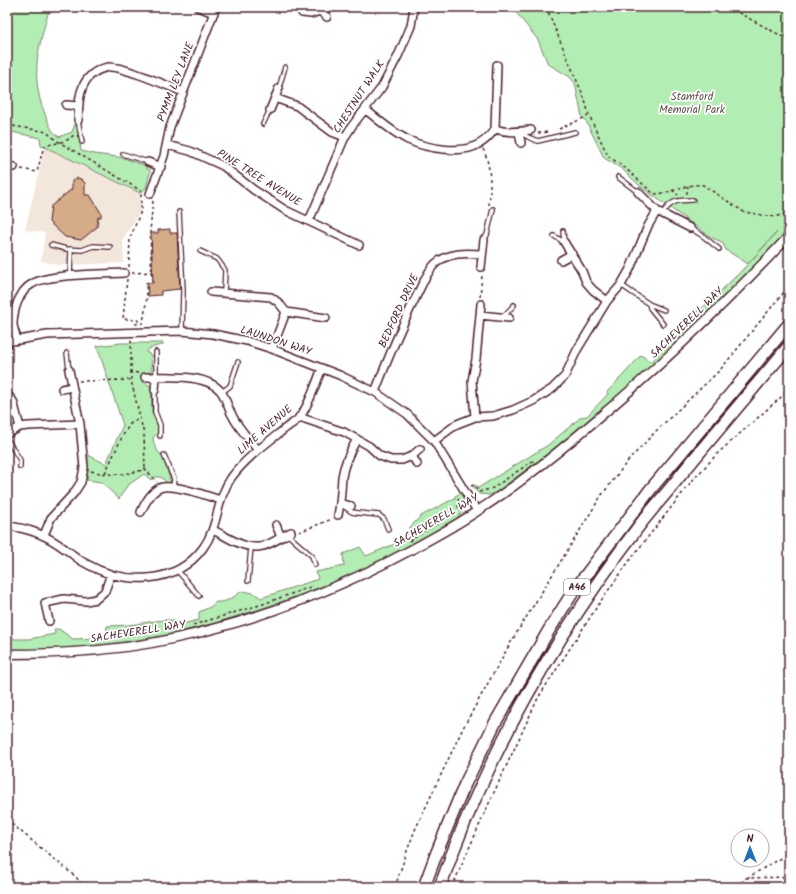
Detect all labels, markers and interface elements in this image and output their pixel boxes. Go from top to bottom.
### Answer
street label: PYMM LEY LANE [153,39,200,124]
street label: CHESTNUT WALK [329,56,390,137]
park label: Stamford Memorial Park [659,88,726,119]
street label: PINE TREE AVENUE [213,145,305,212]
street label: BEDFORD DRIVE [374,270,424,351]
street label: SACHEVERELL WAY [646,283,728,363]
street label: LAUNDON WAY [238,321,315,361]
street label: LIME AVENUE [233,400,297,459]
street label: SACHEVERELL WAY [390,489,483,553]
road number: A46 [564,579,590,595]
street label: SACHEVERELL WAY [89,615,188,648]
north arrow [730,828,770,868]
text: N [747,830,754,848]

